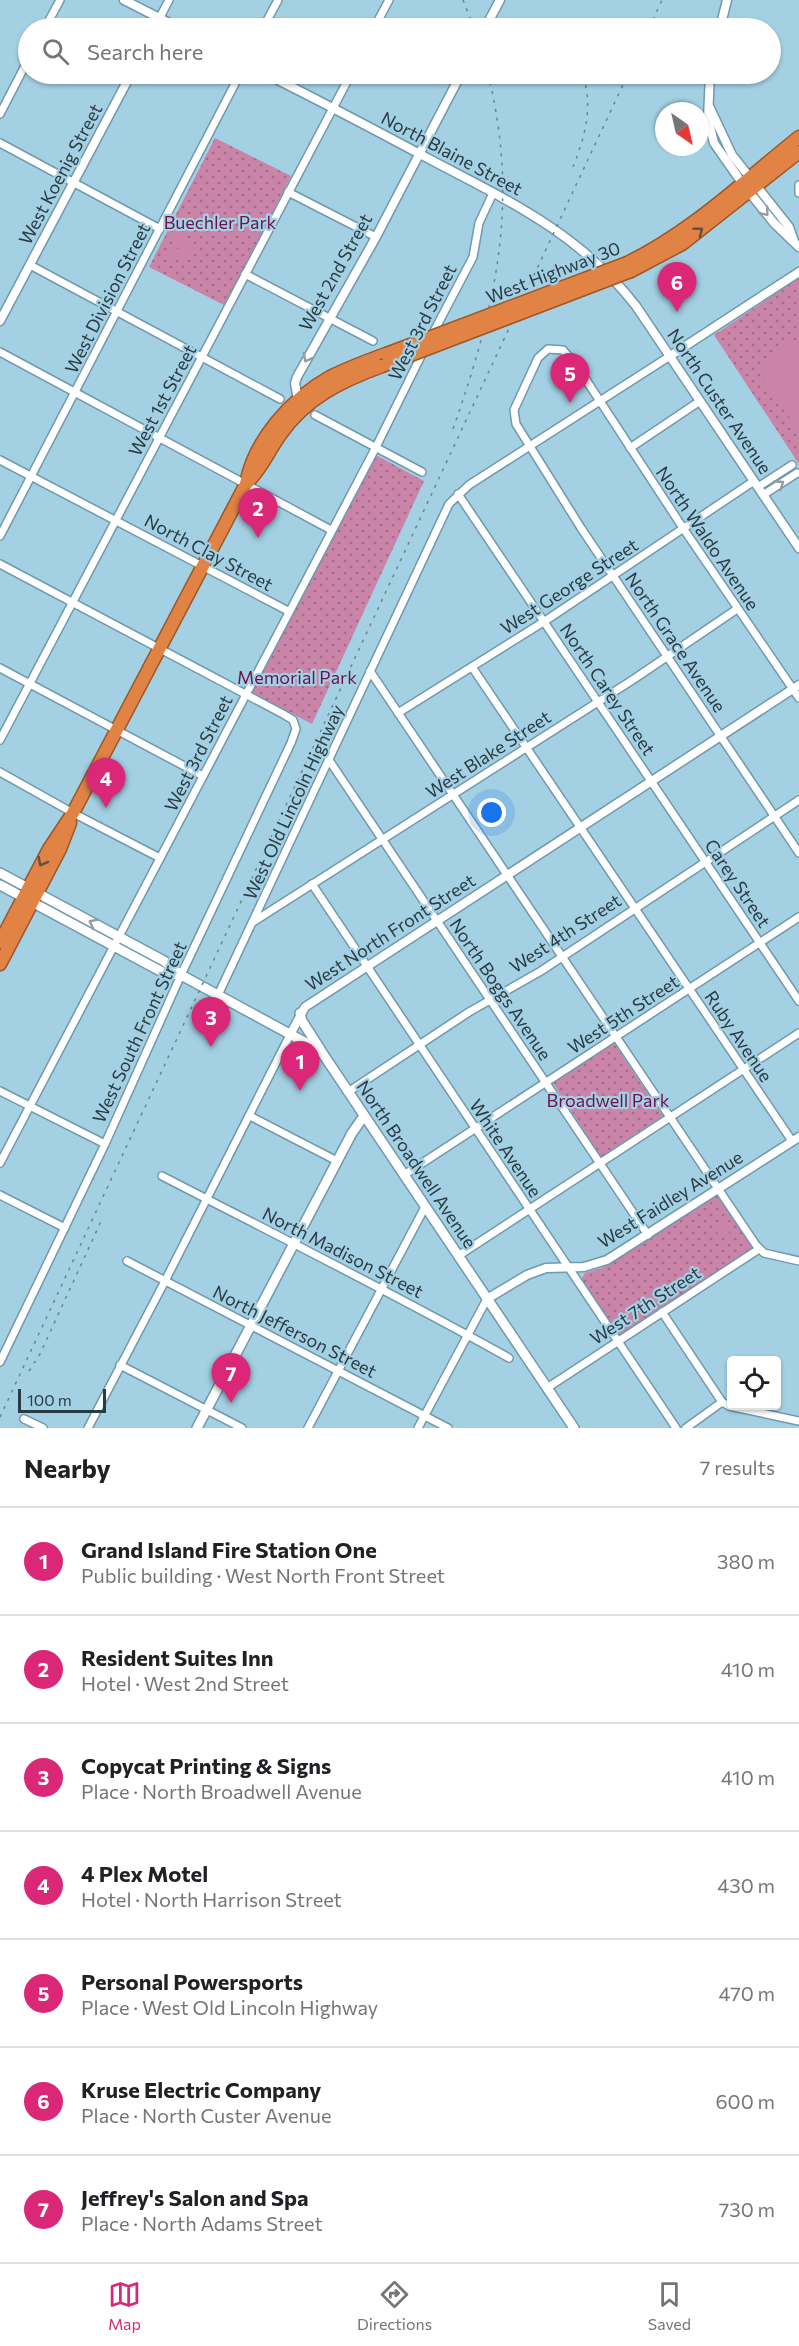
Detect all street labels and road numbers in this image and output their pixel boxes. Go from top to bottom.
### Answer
street label: West Koenig Street [14,100,106,248]
street label: North Blaine Street [378,106,526,200]
street label: West 2nd Street [294,210,376,334]
street label: West Division Street [60,219,154,377]
street label: West Highway 30 [483,236,623,308]
street label: West 3rd Street [383,260,461,384]
street label: North Custer Avenue [663,324,777,478]
street label: West 1st Street [123,340,201,460]
street label: North Waldo Avenue [652,462,764,614]
street label: North Clay Street [141,509,277,595]
street label: West George Street [496,533,642,639]
street label: North Grace Avenue [621,568,731,716]
street label: North Carey Street [556,619,660,759]
street label: West 3rd Street [159,691,237,815]
street label: West Old Lincoln Highway [238,701,348,903]
street label: West Blake Street [421,705,555,803]
street label: Carey Street [700,835,776,931]
street label: West North Front Street [301,869,479,995]
street label: West 4th Street [505,889,625,977]
street label: North Boggs Avenue [445,914,557,1064]
street label: West South Front Street [87,938,191,1126]
street label: West 5th Street [563,970,683,1058]
street label: Ruby Avenue [700,986,778,1086]
street label: North Broadwell Avenue [353,1076,481,1252]
street label: White Avenue [465,1095,547,1201]
street label: West Faidley Avenue [594,1146,746,1252]
street label: North Madison Street [259,1202,427,1302]
street label: West 7th Street [586,1261,704,1349]
street label: North Jefferson Street [210,1280,380,1382]

